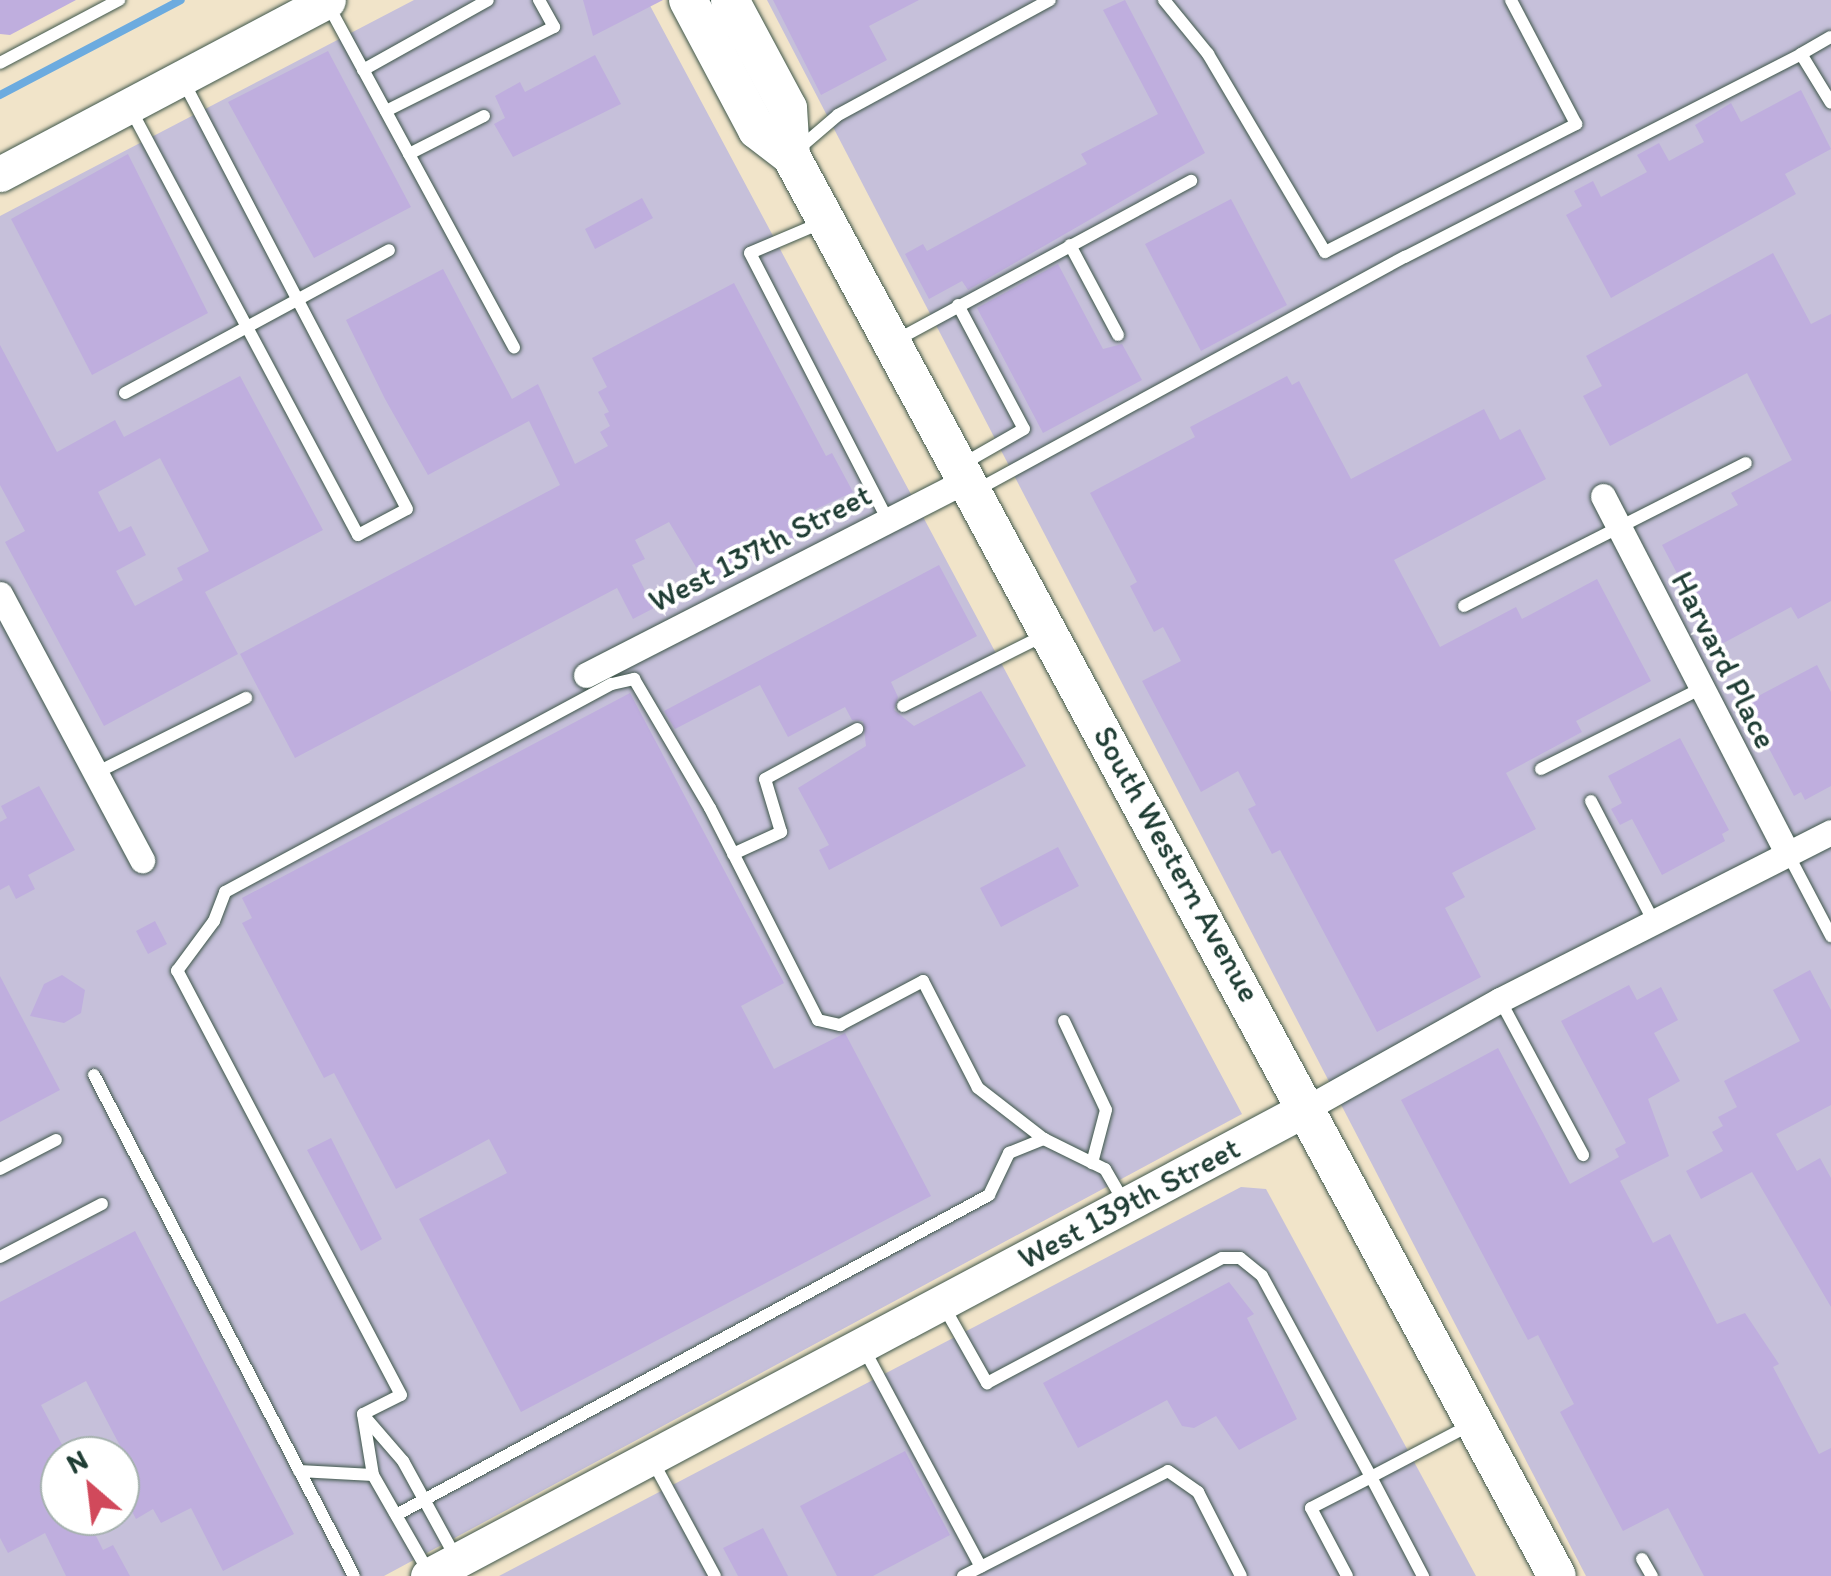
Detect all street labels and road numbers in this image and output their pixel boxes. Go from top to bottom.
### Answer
street label: West 137th Street [643,476,877,620]
street label: Harvard Place [1663,565,1785,755]
street label: South Western Avenue [1085,720,1269,1008]
street label: West 139th Street [1012,1129,1246,1277]

